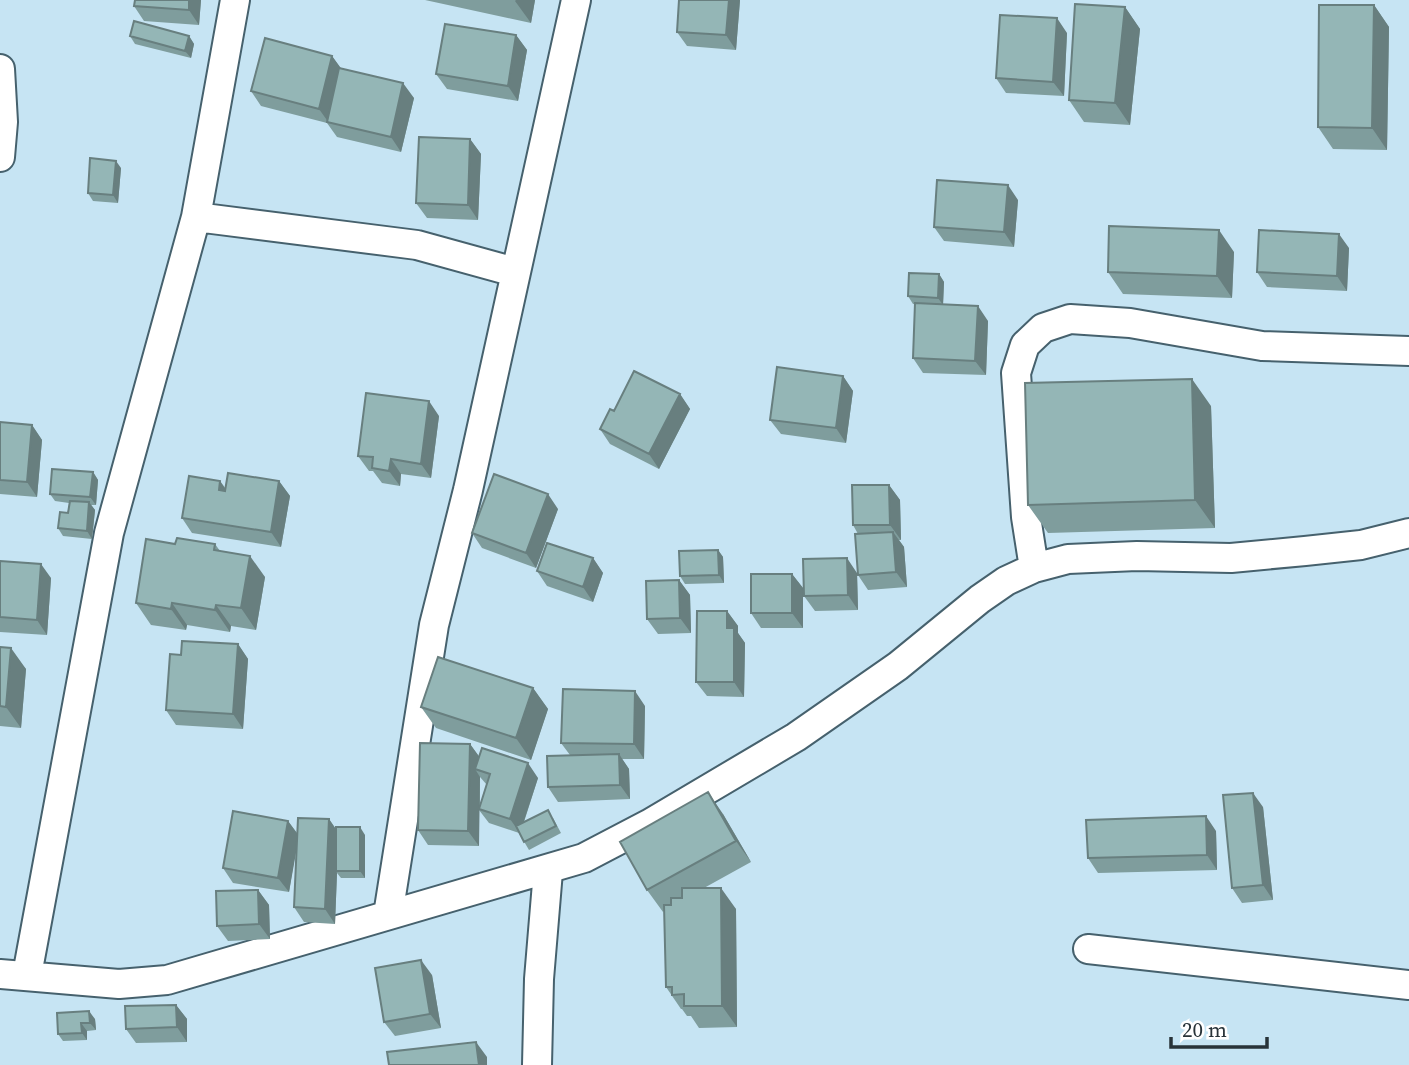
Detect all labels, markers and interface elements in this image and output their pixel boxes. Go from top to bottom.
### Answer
scale bar [1171,1006,1267,1050]
text: 20 m [1182,1015,1227,1044]

